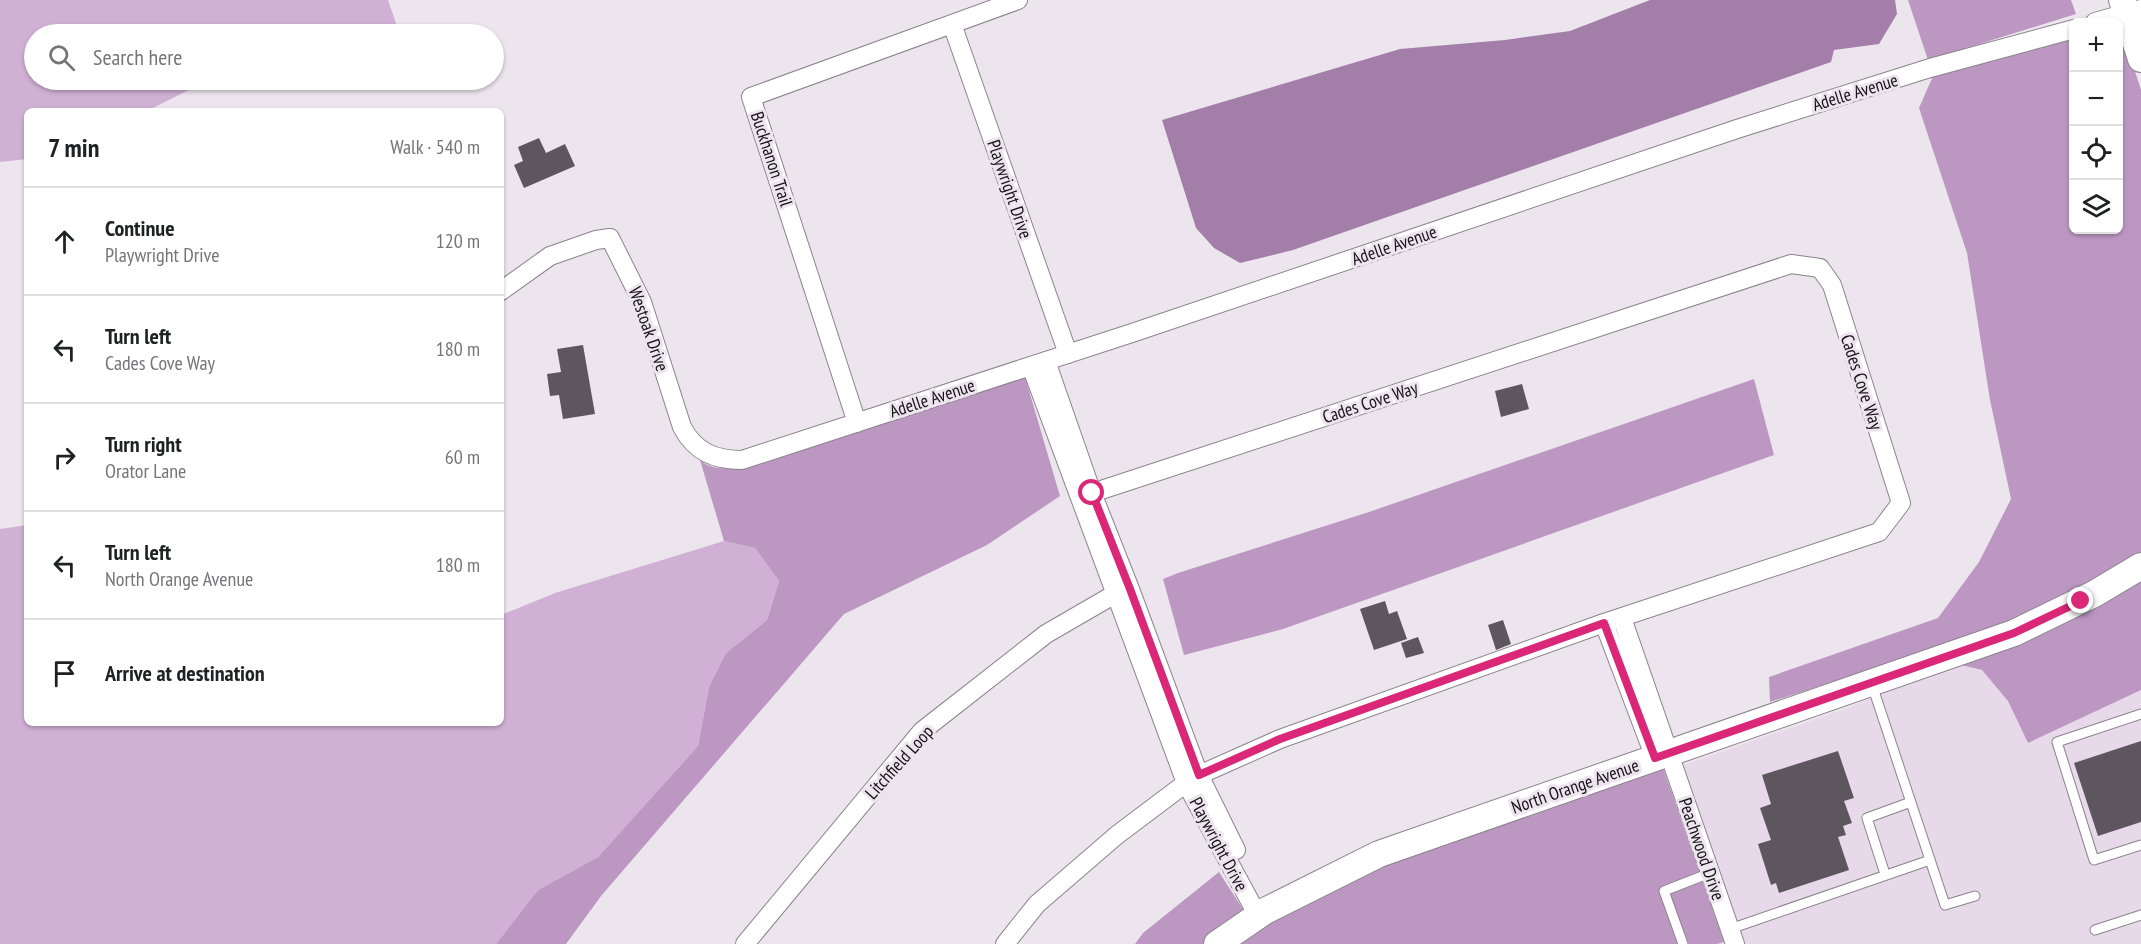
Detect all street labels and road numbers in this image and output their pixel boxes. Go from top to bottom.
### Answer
street label: Adelle Avenue [1809,68,1901,116]
street label: Buckhanon Trail [746,109,798,210]
street label: Playwright Drive [982,137,1038,241]
street label: Adelle Avenue [1348,220,1440,270]
street label: Westoak Drive [624,284,674,374]
street label: Cades Cove Way [1836,331,1888,433]
street label: Adelle Avenue [886,373,978,423]
street label: Cades Cove Way [1319,376,1421,428]
street label: Litchfield Loop [860,720,938,804]
street label: North Orange Avenue [1508,753,1642,819]
street label: Playwright Drive [1185,793,1253,895]
street label: Peachwood Drive [1674,795,1730,903]

